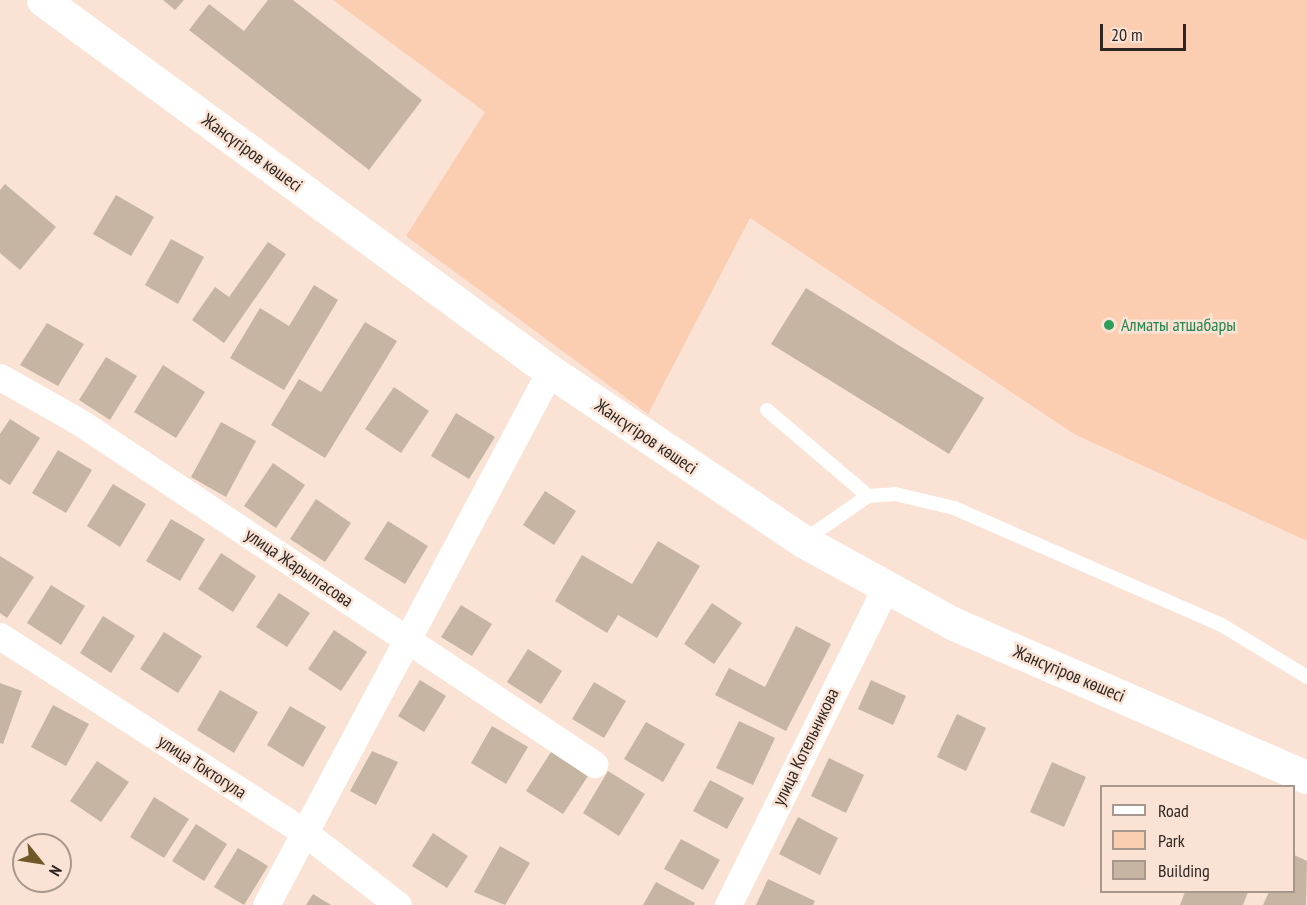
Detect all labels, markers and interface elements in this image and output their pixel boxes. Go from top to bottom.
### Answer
scale bar [1103,12,1188,50]
text: 20 m [1111,23,1143,46]
street label: Жансүгіров көшесі [198,109,306,197]
place label: Алматы атшабары [1121,314,1236,336]
marker: Алматы атшабары [1102,318,1116,332]
street label: Жансүгіров көшесі [591,395,701,479]
street label: улица Жарылгасова [241,524,357,612]
street label: Жансүгіров көшесі [1010,641,1128,707]
street label: улица Котельникова [768,685,844,809]
street label: улица Токтогула [154,730,250,804]
legend [1100,785,1295,893]
text: Road [1158,799,1189,822]
text: Park [1158,829,1185,852]
north arrow [12,833,72,893]
text: Building [1158,859,1210,882]
text: N [45,862,67,880]

